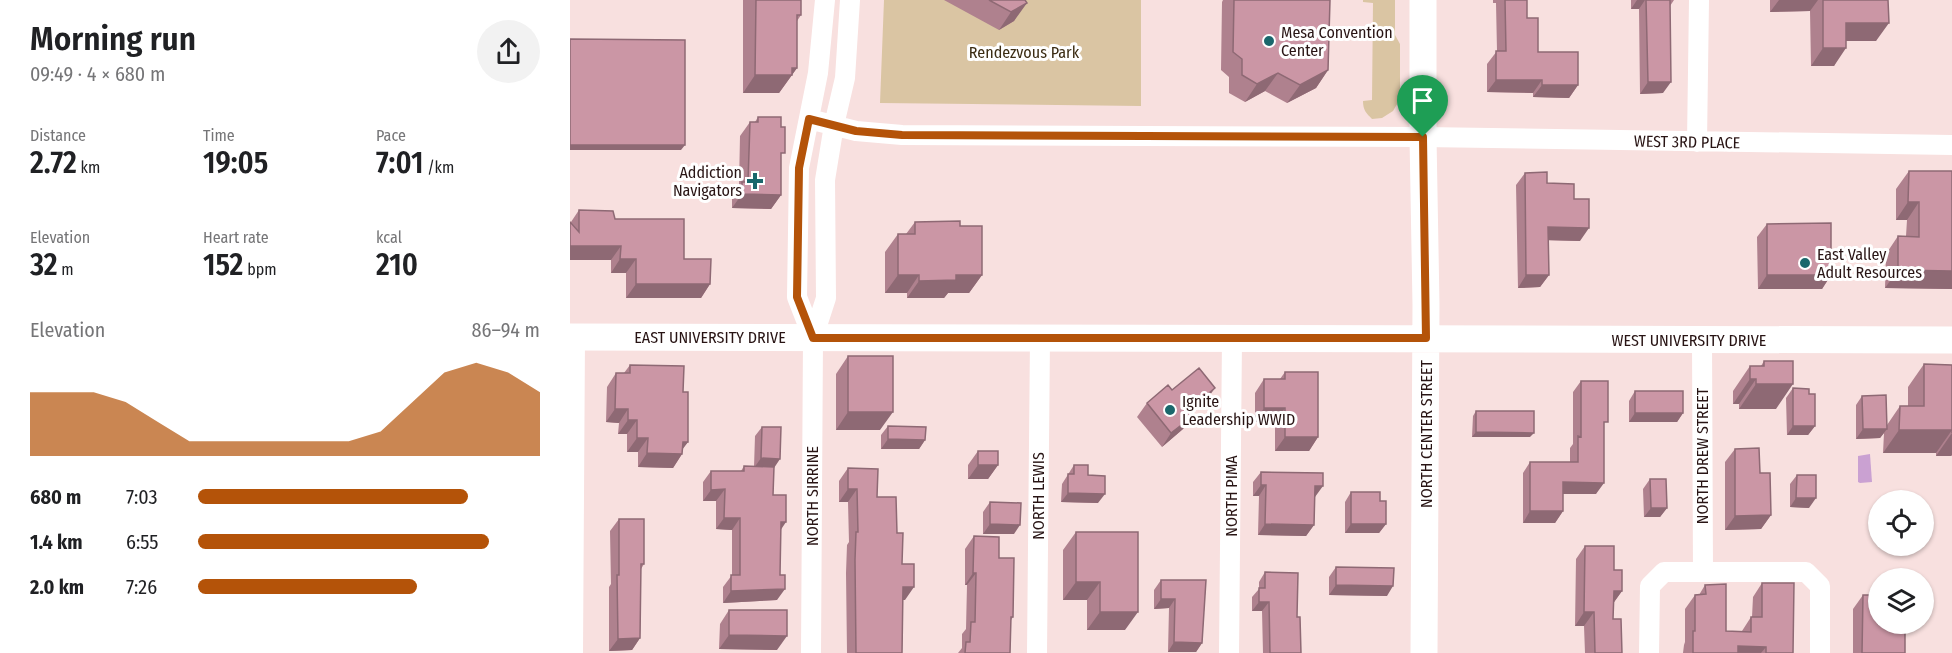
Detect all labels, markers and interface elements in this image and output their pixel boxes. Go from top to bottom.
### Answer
text: Morning run [30,19,196,59]
button: share [477,20,540,83]
place label: Mesa Convention Center [1281,23,1393,60]
marker: Mesa Convention Center [1262,34,1276,48]
park label: Rendezvous Park [969,43,1080,62]
text: 09:49 · 4 × 680 m [30,62,165,86]
pin [1397,75,1448,137]
icon: arrive [1406,84,1439,117]
text: Distance [30,126,86,145]
text: Time [203,126,235,145]
text: Pace [376,126,406,145]
street label: WEST 3RD PLACE [1634,132,1740,152]
text: 2.72 [30,145,77,181]
text: 19:05 [203,145,268,181]
text: 7:01 [376,145,423,181]
text: km [77,158,100,177]
text: /km [423,158,454,177]
place label: Addiction Navigators [673,163,742,200]
marker: Addiction Navigators [746,172,764,190]
text: Elevation [30,228,90,247]
text: Heart rate [203,228,269,247]
text: kcal [376,228,402,247]
place label: East Valley Adult Resources [1817,245,1922,282]
text: 32 [30,247,58,283]
text: 152 [203,247,243,283]
text: 210 [376,247,418,283]
marker: East Valley Adult Resources [1798,256,1812,270]
text: m [58,260,74,279]
text: bpm [243,260,276,279]
text: Elevation [30,318,105,342]
text: 86–94 m [471,318,540,342]
street label: EAST UNIVERSITY DRIVE [634,328,786,347]
street label: WEST UNIVERSITY DRIVE [1612,331,1766,350]
street label: NORTH CENTER STREET [1417,359,1436,508]
street label: NORTH DREW STREET [1693,387,1712,524]
place label: Ignite Leadership WWID [1182,392,1295,429]
marker: Ignite Leadership WWID [1163,403,1177,417]
street label: NORTH SIRRINE [803,446,822,546]
street label: NORTH LEWIS [1029,452,1048,540]
street label: NORTH PIMA [1222,455,1241,537]
text: 680 m [30,485,81,509]
text: 7:03 [126,485,158,509]
map controls [1868,490,1934,634]
button: locate [1868,490,1934,556]
text: 1.4 km [30,530,82,554]
text: 6:55 [126,530,159,554]
button: layers [1868,568,1934,634]
text: 2.0 km [30,575,84,599]
text: 7:26 [126,575,157,599]

